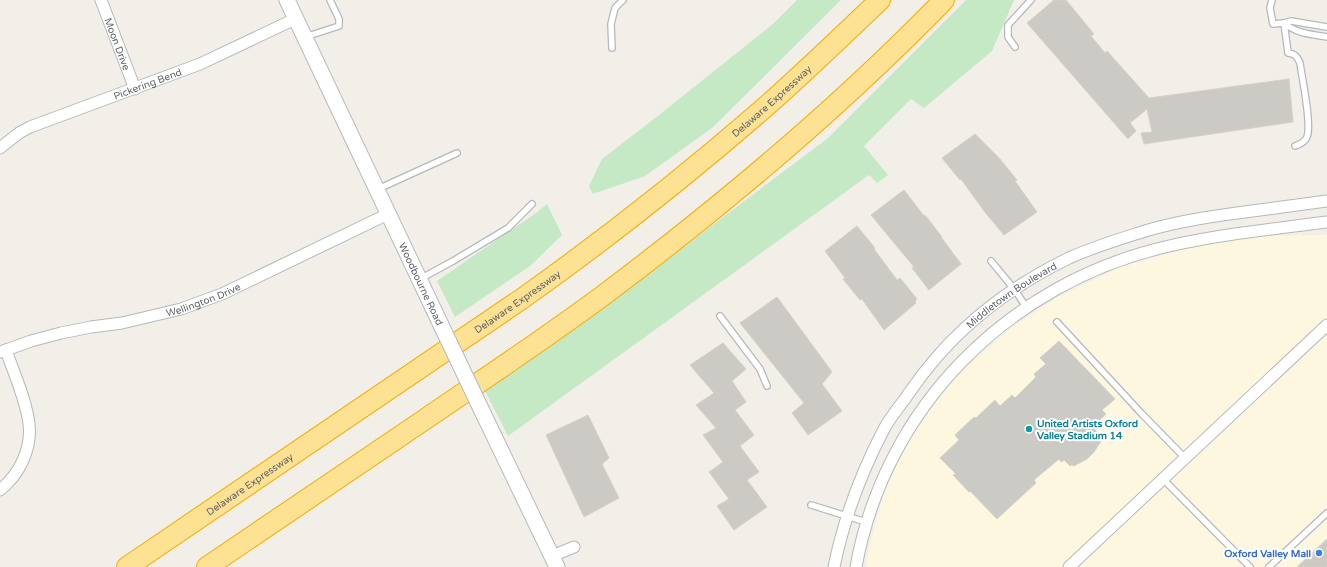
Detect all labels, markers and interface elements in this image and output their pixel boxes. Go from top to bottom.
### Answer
street label: Moon Drive [101,16,132,72]
street label: Delaware Expressway [730,63,815,140]
street label: Pickering Bend [112,66,184,103]
street label: Woodbourne Road [396,241,445,327]
street label: Middletown Boulevard [964,260,1059,331]
street label: Delaware Expressway [472,268,564,336]
street label: Wellington Drive [165,281,243,319]
place label: United Artists Oxford Valley Stadium 14 [1037,418,1138,442]
marker: United Artists Oxford Valley Stadium 14 [1024,424,1034,434]
street label: Delaware Expressway [204,451,296,518]
place label: Oxford Valley Mall [1224,548,1311,560]
marker: Oxford Valley Mall [1314,548,1324,558]

